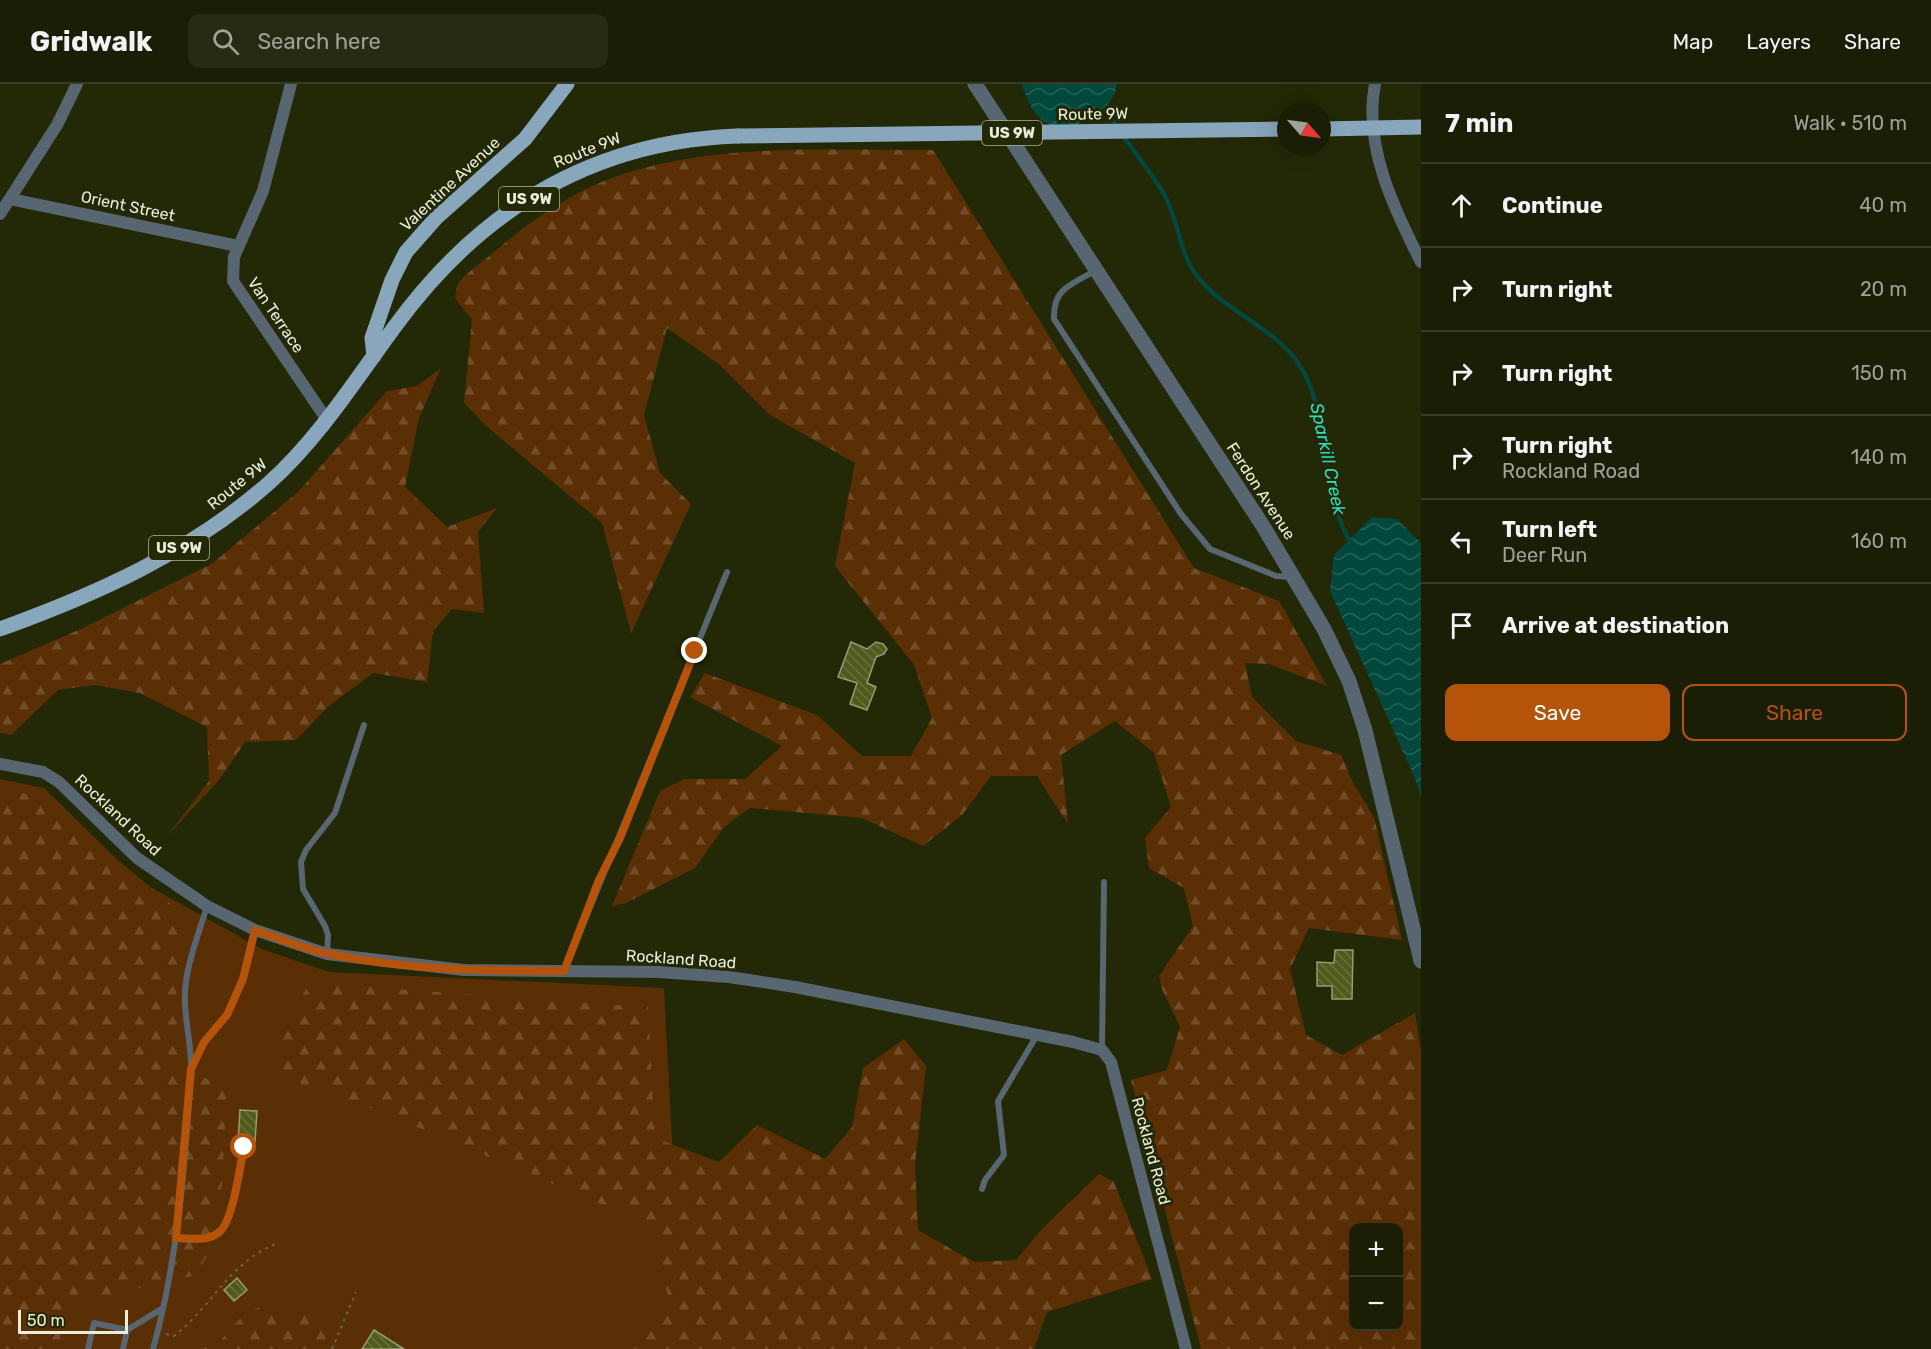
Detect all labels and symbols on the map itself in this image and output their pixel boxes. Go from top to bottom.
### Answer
north arrow [1277,102,1331,156]
street label: Route 9W [1058,104,1129,124]
road number: US 9W [982,121,1042,145]
street label: Route 9W [551,128,623,172]
street label: Valentine Avenue [396,133,504,235]
street label: Orient Street [79,187,177,225]
road number: US 9W [499,187,559,211]
street label: Van Terrace [244,274,308,356]
water label: Sparkill Creek [1305,401,1351,518]
street label: Ferdon Avenue [1223,439,1299,543]
street label: Route 9W [204,454,271,514]
road number: US 9W [149,536,209,560]
route end [681,637,707,663]
street label: Rockland Road [71,770,165,860]
street label: Rockland Road [625,946,737,972]
street label: Rockland Road [1128,1095,1174,1207]
route start [230,1133,256,1159]
scale bar [18,1307,128,1334]

